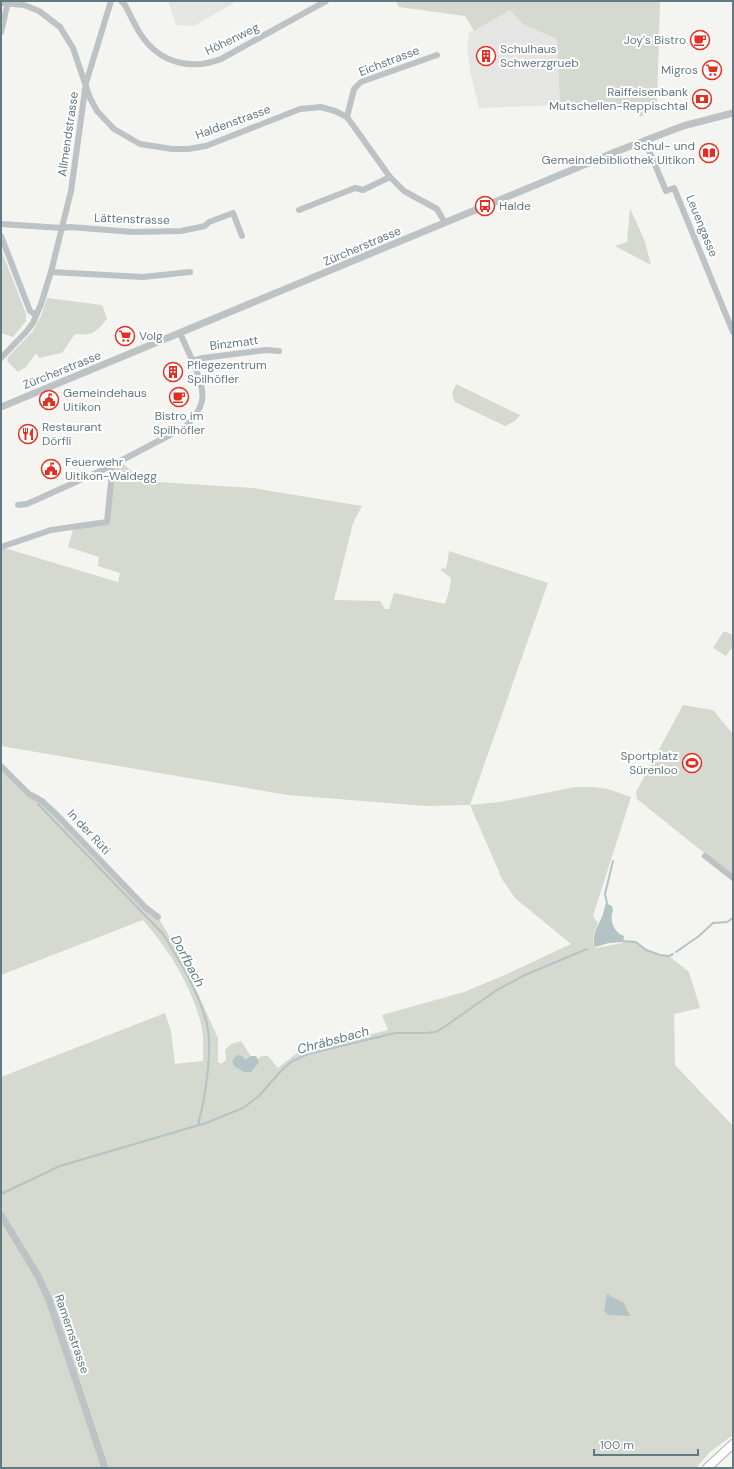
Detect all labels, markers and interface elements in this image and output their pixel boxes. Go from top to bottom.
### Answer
street label: Höhenweg [202,19,262,59]
cafe icon: Joy's Bistro [689,29,711,51]
place label: Joy's Bistro [624,32,686,48]
place label: Schulhaus Schwerzgrueb [500,41,579,71]
street label: Eichstrasse [356,42,422,80]
building icon: Schulhaus Schwerzgrueb [475,45,497,67]
supermarket icon: Migros [701,59,723,81]
place label: Migros [661,62,698,78]
place label: Raiffeisenbank Mutschellen-Reppischtal [549,84,688,114]
bank icon: Raiffeisenbank Mutschellen-Reppischtal [691,88,713,110]
street label: Allmendstrasse [54,90,82,177]
street label: Haldenstrasse [193,101,273,143]
place label: Schul- und Gemeindebibliothek Uitikon [542,138,695,168]
library icon: Schul- und Gemeindebibliothek Uitikon [698,142,720,164]
street label: Leuengasse [682,193,722,260]
bus stop icon: Halde [474,195,496,217]
place label: Halde [499,198,531,214]
street label: Lättenstrasse [94,210,170,228]
street label: Zürcherstrasse [321,222,403,270]
supermarket icon: Volg [114,325,136,347]
place label: Volg [139,328,163,344]
street label: Binzmatt [209,332,260,354]
street label: Zürcherstrasse [21,347,104,393]
place label: Pflegezentrum Spilhöfler [187,357,267,387]
building icon: Pflegezentrum Spilhöfler [162,361,184,383]
place label: Gemeindehaus Uitikon [63,385,147,415]
cafe icon: Bistro im Spilhöfler [168,386,190,408]
public building icon: Gemeindehaus Uitikon [38,389,60,411]
place label: Bistro im Spilhöfler [153,408,206,438]
place label: Restaurant Dörfli [42,419,102,449]
restaurant icon: Restaurant Dörfli [17,423,39,445]
place label: Feuerwehr Uitikon-Waldegg [65,454,157,484]
public building icon: Feuerwehr Uitikon-Waldegg [40,458,62,480]
place label: Sportplatz Sürenloo [621,748,678,778]
sports icon: Sportplatz Sürenloo [681,752,703,774]
street label: In der Rüti [64,806,114,858]
water label: Dorfbach [167,932,209,990]
water label: Chräbsbach [295,1022,371,1058]
street label: Ramernstrasse [51,1292,93,1376]
scale bar [594,1431,698,1457]
text: 100 m [600,1437,634,1453]

